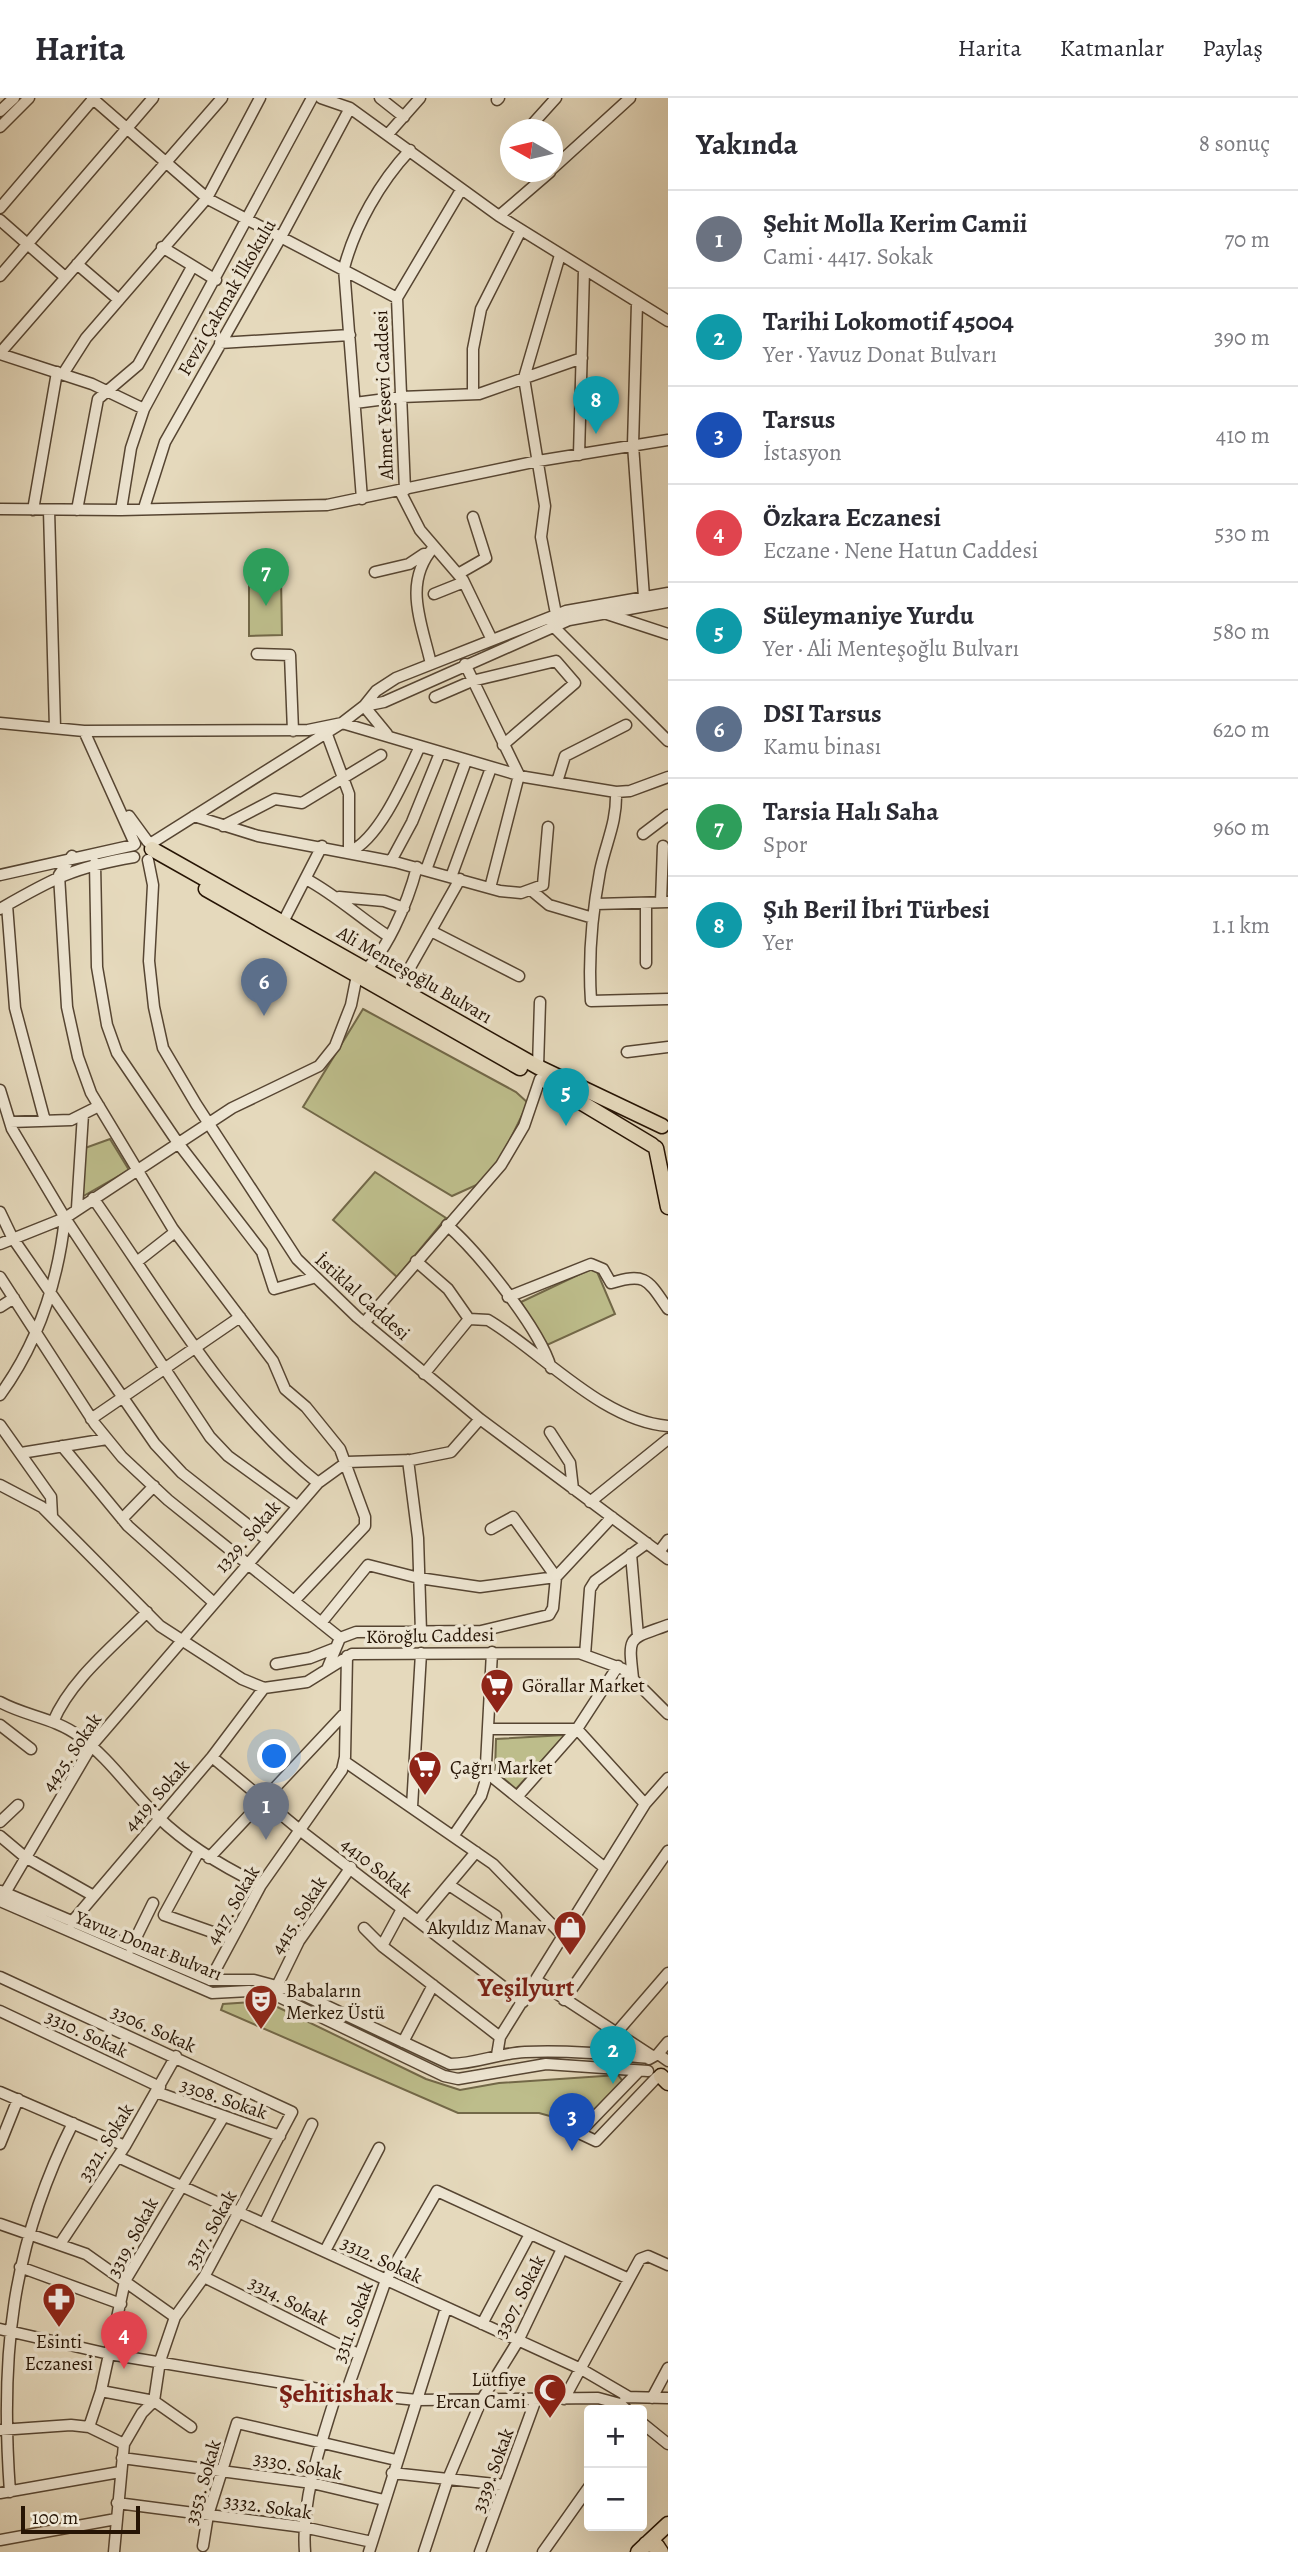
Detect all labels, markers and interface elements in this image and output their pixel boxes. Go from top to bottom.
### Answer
text: Harita [35,26,125,71]
text: Harita [958,32,1022,64]
text: Katmanlar [1060,32,1164,64]
text: Paylaş [1202,32,1263,64]
north arrow [500,119,563,182]
text: Yakında [696,124,798,164]
text: 8 sonuç [1199,128,1270,159]
text: Şehit Molla Kerim Camii [763,206,1027,241]
street label: Fevzi Çakmak İlkokulu [172,214,283,380]
text: 1 [715,224,723,255]
text: 70 m [1224,224,1270,255]
text: Cami · 4417. Sokak [763,241,933,272]
text: Tarihi Lokomotif 45004 [763,304,1014,339]
street label: Ahmet Yesevi Caddesi [368,310,400,481]
text: 2 [713,322,725,353]
text: 390 m [1214,322,1270,353]
text: Yer · Yavuz Donat Bulvarı [763,339,997,370]
pin: 8 [573,376,619,434]
text: Tarsus [763,402,835,437]
text: 3 [714,420,724,451]
text: 410 m [1216,420,1270,451]
text: İstasyon [763,437,842,468]
text: Özkara Eczanesi [763,500,941,535]
text: 4 [714,518,724,549]
text: 530 m [1215,518,1270,549]
text: Eczane · Nene Hatun Caddesi [763,535,1038,566]
pin: 7 [243,548,289,606]
text: Süleymaniye Yurdu [763,598,974,633]
text: 5 [714,616,724,647]
text: 580 m [1213,616,1270,647]
text: Yer · Ali Menteşoğlu Bulvarı [763,633,1019,664]
text: DSI Tarsus [763,696,882,731]
text: 6 [714,714,724,745]
text: 620 m [1212,714,1270,745]
text: Kamu binası [763,731,881,762]
text: Tarsia Halı Saha [763,794,939,829]
text: 7 [714,812,724,843]
text: 960 m [1213,812,1270,843]
text: Spor [763,829,808,860]
text: Şıh Beril İbri Türbesi [763,892,990,927]
text: 8 [713,910,725,941]
text: 1.1 km [1212,910,1270,941]
street label: Ali Menteşoğlu Bulvarı [331,919,497,1030]
text: Yer [763,927,794,958]
pin: 6 [241,958,287,1016]
pin: 5 [543,1068,589,1126]
street label: İstiklal Caddesi [309,1247,416,1346]
street label: 1329. Sokak [209,1495,287,1578]
street label: Köroğlu Caddesi [366,1622,494,1650]
supermarket icon: Görallar Market [478,1666,516,1715]
place label: Görallar Market [522,1673,645,1699]
street label: 4425. Sokak [36,1707,108,1797]
your location [257,1739,291,1773]
supermarket icon: Çağrı Market [406,1748,444,1797]
street label: 4419. Sokak [118,1753,196,1837]
place label: Çağrı Market [450,1755,553,1781]
pin: 1 [243,1782,289,1840]
street label: 4410 Sokak [335,1832,418,1904]
street label: 4417. Sokak [200,1861,266,1950]
street label: 4415. Sokak [265,1871,333,1960]
street label: Yavuz Donat Bulvarı [70,1904,226,1987]
shop icon: Akyıldız Manav [551,1908,589,1957]
place label: Akyıldız Manav [426,1915,547,1941]
district label: Yeşilyurt [477,1970,575,2005]
place label: Babaların Merkez Üstü [286,1978,385,2026]
theatre icon: Babaların Merkez Üstü [242,1982,280,2031]
street label: 3306. Sokak [107,1999,201,2059]
street label: 3310. Sokak [41,2004,133,2065]
pin: 2 [590,2026,636,2084]
street label: 3308. Sokak [176,2072,271,2126]
pin: 3 [549,2093,595,2151]
street label: 3321. Sokak [72,2098,140,2186]
street label: 3317. Sokak [179,2185,243,2273]
street label: 3319. Sokak [101,2193,165,2282]
street label: 3312. Sokak [337,2230,427,2290]
street label: 3307. Sokak [488,2250,552,2342]
street label: 3314. Sokak [244,2270,334,2332]
street label: 3311. Sokak [326,2278,380,2366]
pharmacy icon: Esinti Eczanesi [40,2280,78,2329]
pin: 4 [101,2311,147,2369]
place label: Esinti Eczanesi [25,2329,93,2377]
place label: Lütfiye Ercan Cami [435,2367,526,2415]
mosque icon: Lütfiye Ercan Cami [531,2371,569,2420]
district label: Şehitishak [279,2376,394,2411]
map controls [584,2405,647,2531]
button: + [584,2405,647,2468]
street label: 3339. Sokak [466,2424,520,2516]
street label: 3353. Sokak [178,2436,228,2528]
street label: 3330. Sokak [251,2445,345,2487]
button: − [584,2468,647,2531]
street label: 3332. Sokak [222,2488,314,2526]
scale bar [21,2503,140,2535]
text: 100 m [32,2505,78,2531]

